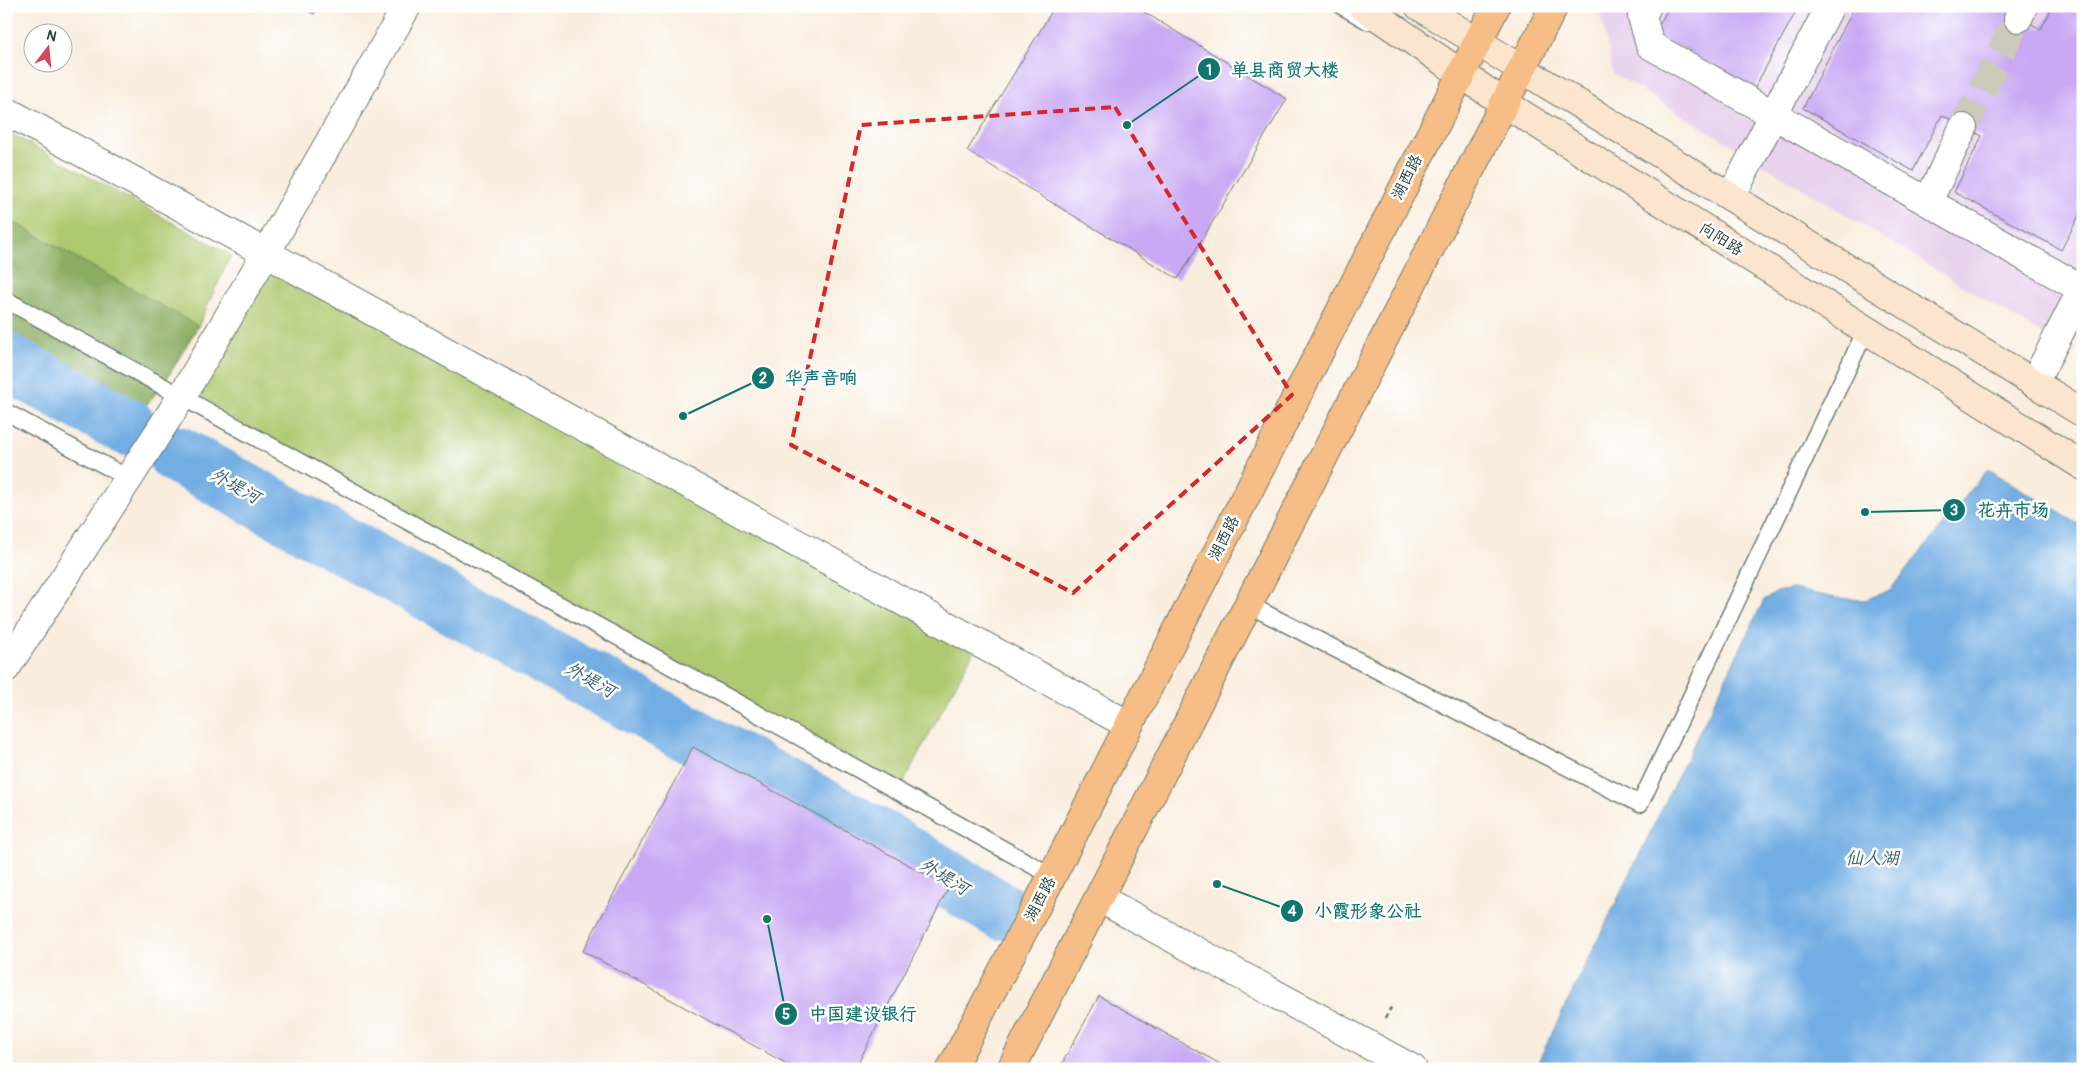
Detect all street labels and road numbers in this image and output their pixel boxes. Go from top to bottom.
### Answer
street label: 湖西路 [1387,151,1427,203]
street label: 向阳路 [1695,218,1747,260]
street label: 湖西路 [1204,512,1244,564]
street label: 湖西路 [1020,873,1060,925]

